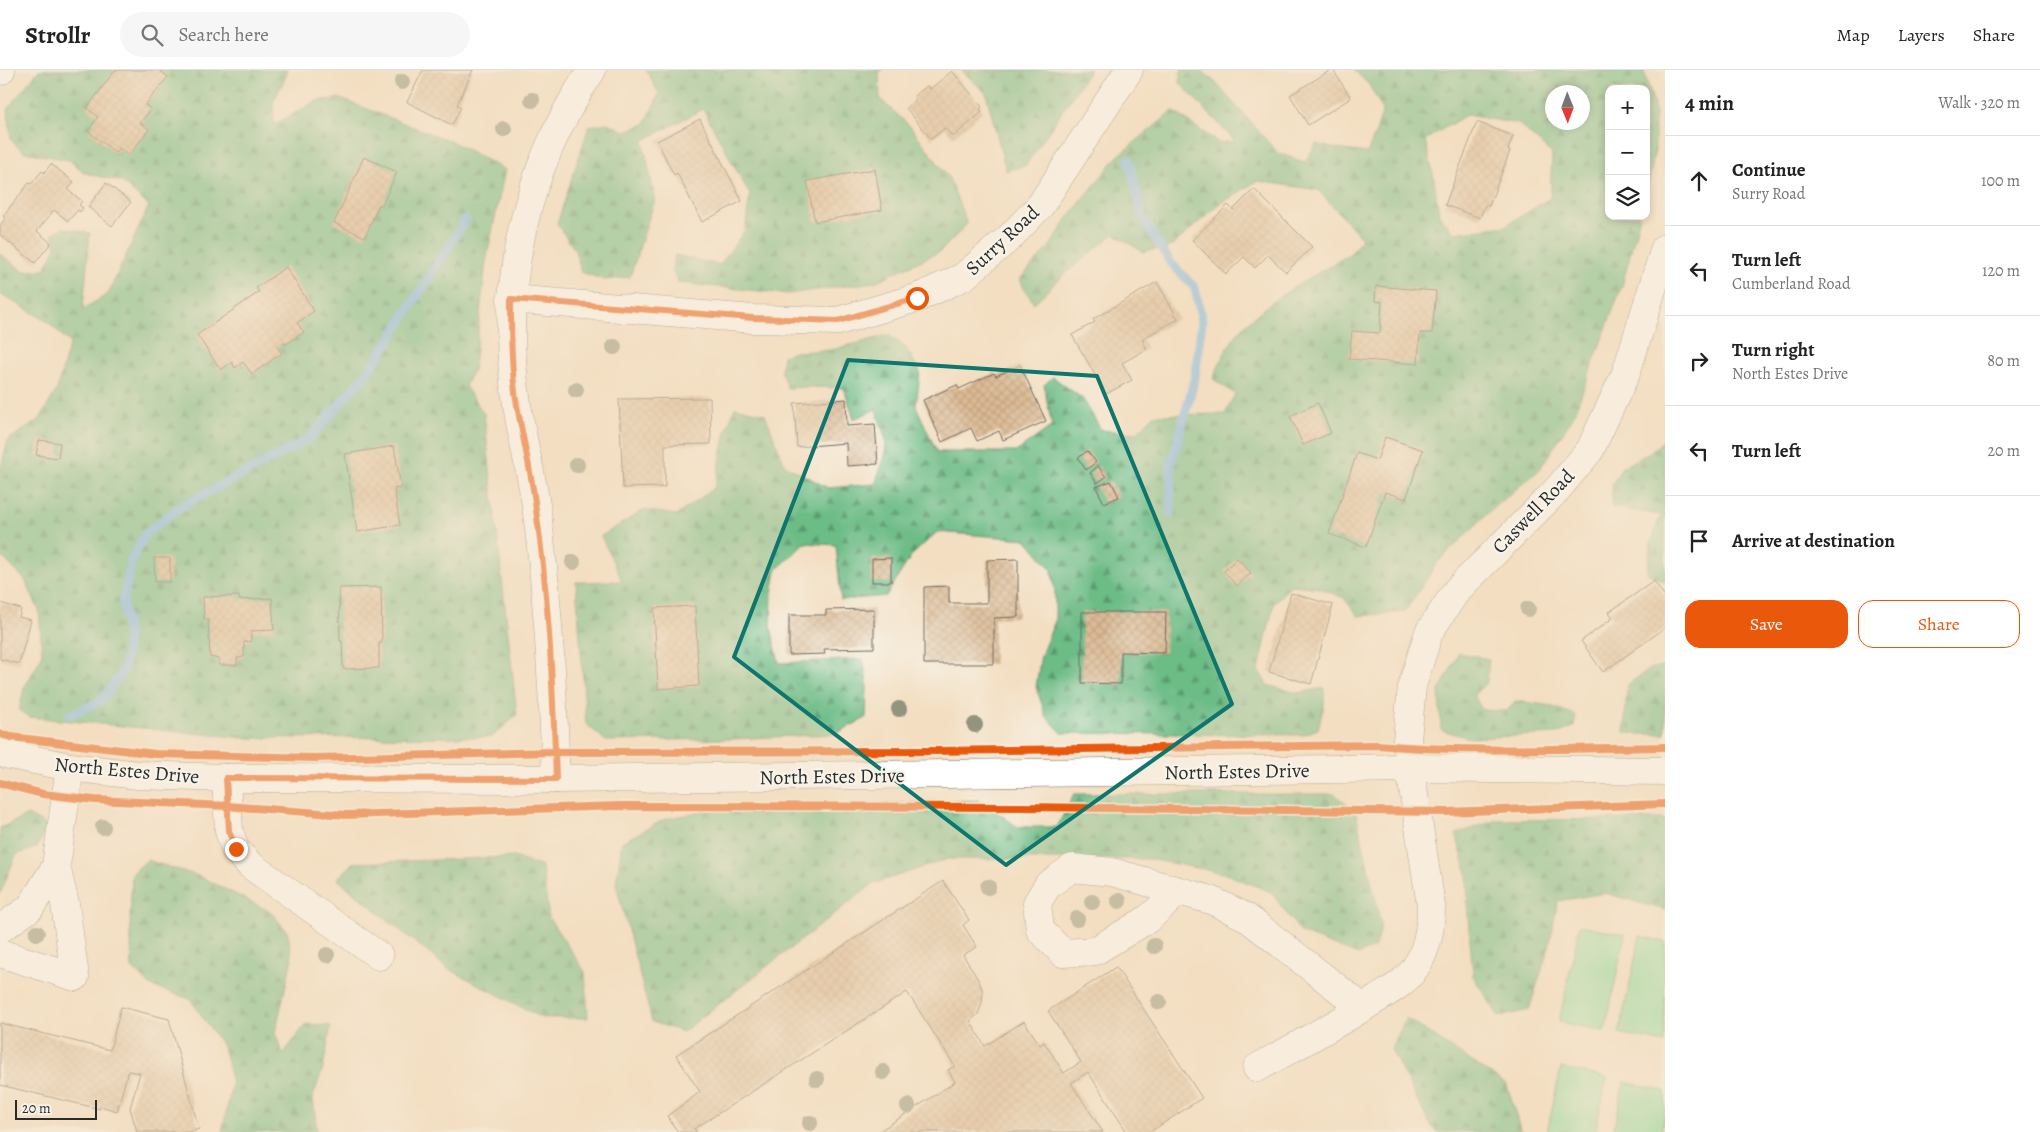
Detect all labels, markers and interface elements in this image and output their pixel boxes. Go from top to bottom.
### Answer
search box [120,12,470,57]
text: Strollr [25,19,90,51]
icon: search [138,21,166,49]
text: Search here [178,22,269,48]
text: Map [1837,23,1870,47]
text: Layers [1898,23,1945,47]
text: Share [1973,23,2015,47]
north arrow [1545,85,1590,130]
map controls [1605,85,1650,220]
button: + [1605,85,1650,130]
text: 4 min [1685,89,1734,117]
text: Walk · 320 m [1938,92,2020,114]
button: − [1605,130,1650,175]
text: Continue [1732,157,1806,183]
icon: ahead [1685,167,1713,195]
text: 100 m [1981,170,2020,192]
button: layers [1605,175,1650,220]
text: Surry Road [1732,183,1805,205]
street label: Surry Road [960,199,1045,281]
text: Turn left [1732,247,1801,273]
icon: left [1685,257,1713,285]
text: 120 m [1982,260,2020,282]
text: Cumberland Road [1732,273,1851,295]
route start [906,287,929,310]
text: Turn right [1732,337,1814,363]
icon: right [1685,347,1713,375]
text: 80 m [1987,350,2020,372]
text: North Estes Drive [1732,363,1848,385]
icon: left [1685,437,1713,465]
text: Turn left [1732,438,1801,464]
text: 20 m [1987,440,2020,462]
street label: Caswell Road [1486,463,1581,560]
icon: arrive [1685,527,1713,555]
text: Arrive at destination [1732,528,1895,554]
button: Save [1685,600,1848,648]
button: Share [1858,600,2020,648]
street label: North Estes Drive [53,751,200,790]
street label: North Estes Drive [1164,757,1310,786]
street label: North Estes Drive [759,762,905,791]
route end [225,838,248,861]
scale bar [15,1097,98,1120]
text: 20 m [22,1099,51,1118]

